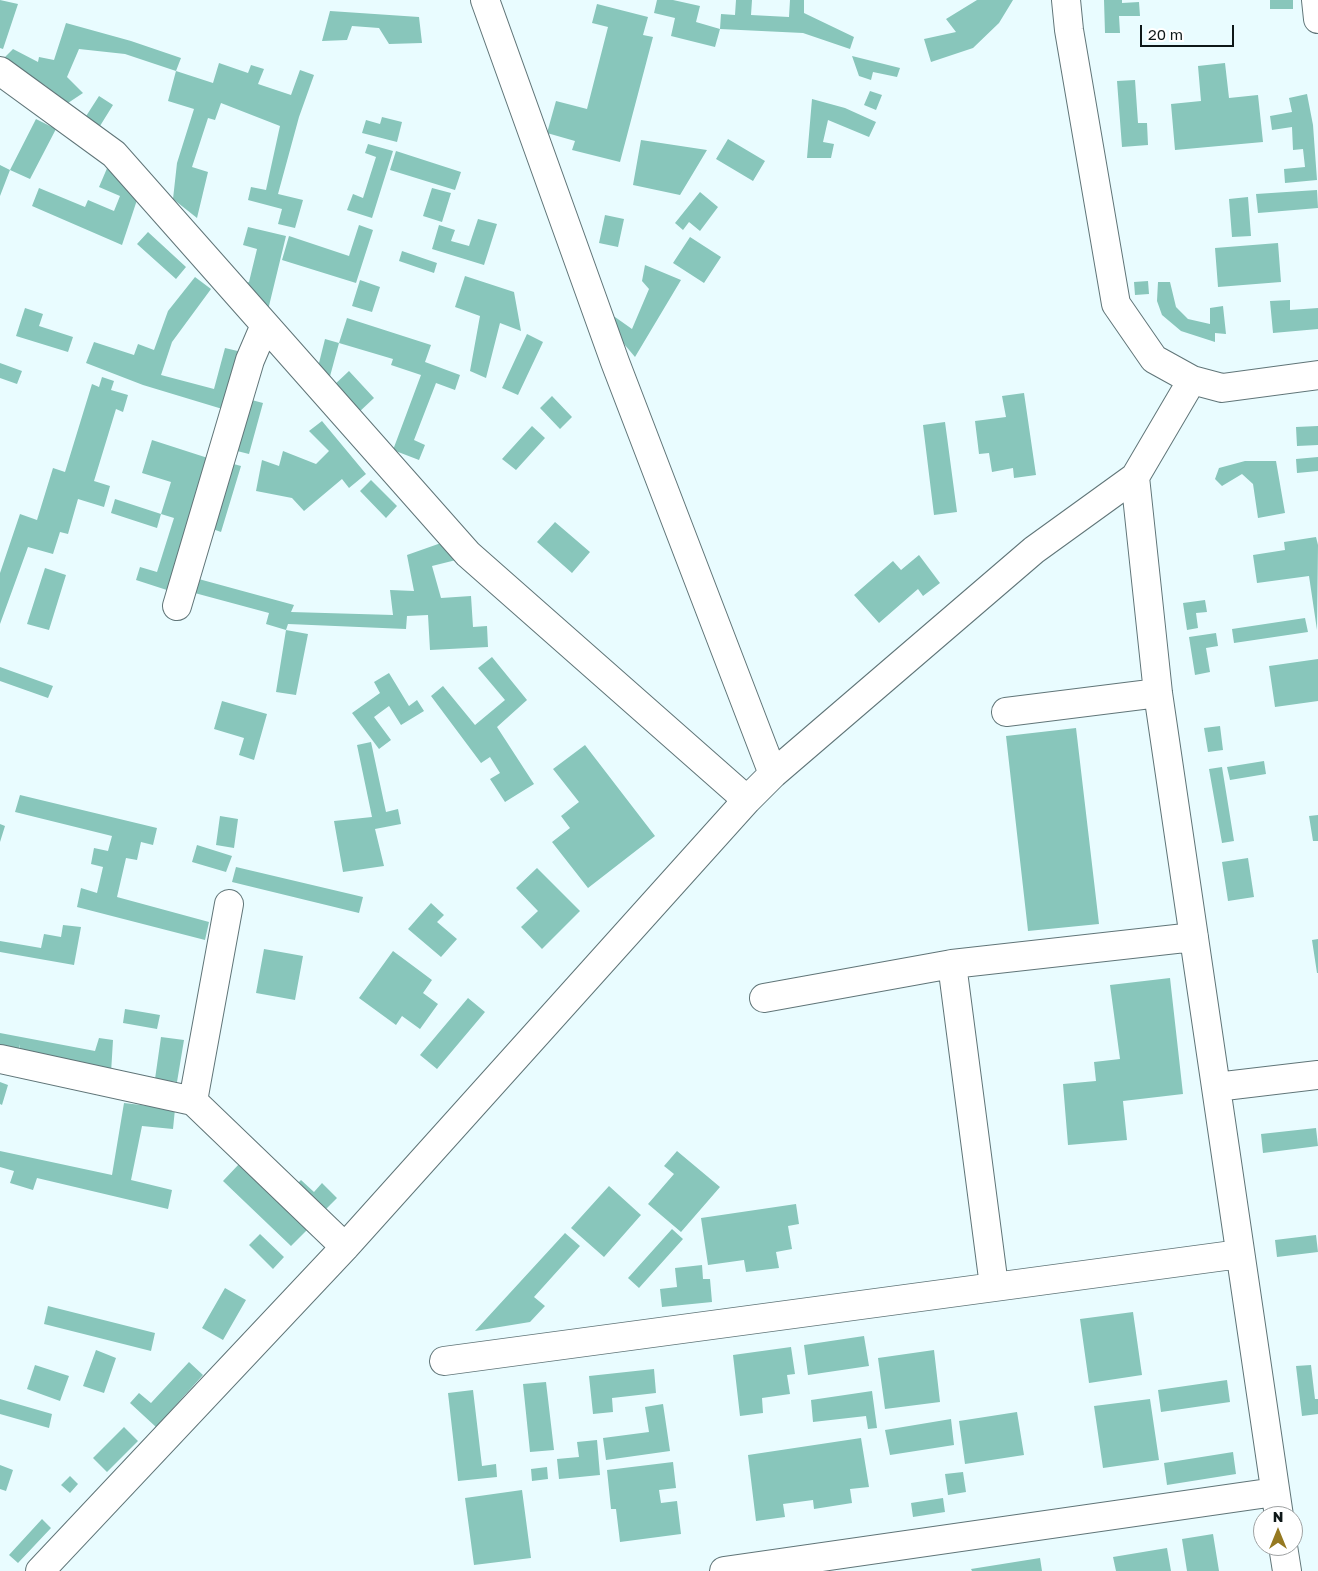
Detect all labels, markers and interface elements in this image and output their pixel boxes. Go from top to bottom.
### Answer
scale bar [1143,15,1237,47]
text: 20 m [1148,25,1183,43]
north arrow [1253,1506,1303,1556]
text: N [1273,1508,1283,1525]

